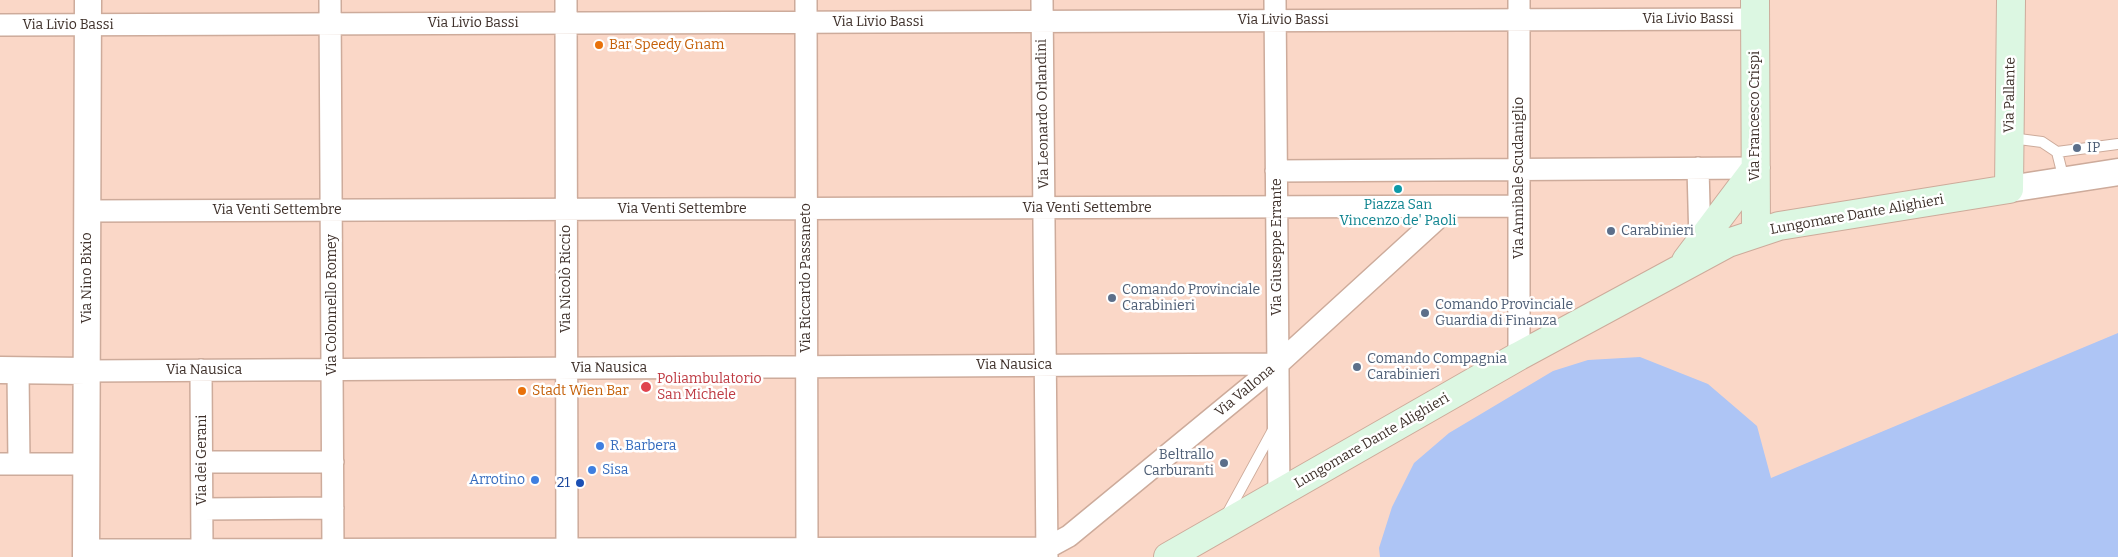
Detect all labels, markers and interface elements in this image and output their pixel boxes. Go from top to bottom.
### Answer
street label: Via Livio Bassi [1642,11,1734,27]
street label: Via Livio Bassi [1237,12,1329,28]
street label: Via Livio Bassi [832,14,924,30]
street label: Via Livio Bassi [427,15,519,31]
street label: Via Livio Bassi [22,17,114,33]
place label: Bar Speedy Gnam [609,37,724,53]
marker: Bar Speedy Gnam [593,39,605,51]
street label: Via Leonardo Orlandini [1033,39,1053,189]
street label: Via Francesco Crispi [1747,51,1763,181]
street label: Via Pallante [2001,57,2019,133]
street label: Via Annibale Scudaniglio [1511,97,1527,259]
place label: IP [2087,140,2100,156]
marker: IP [2071,142,2083,154]
street label: Via Giuseppe Errante [1269,178,1285,316]
marker: Piazza San Vincenzo de' Paoli [1392,183,1404,195]
street label: Lungomare Dante Alighieri [1769,191,1945,239]
place label: Piazza San Vincenzo de' Paoli [1339,197,1457,230]
street label: Via Venti Settembre [1022,200,1152,216]
street label: Via Venti Settembre [617,201,747,217]
street label: Via Venti Settembre [212,202,342,218]
street label: Via Riccardo Passaneto [798,203,814,353]
place label: Carabinieri [1621,223,1694,239]
street label: Via Nicolò Riccio [558,225,574,333]
marker: Carabinieri [1605,225,1617,237]
street label: Via Nino Bixio [79,233,95,323]
street label: Via Colonnello Romey [324,234,340,376]
place label: Comando Provinciale Carabinieri [1122,282,1260,314]
marker: Comando Provinciale Carabinieri [1106,292,1118,304]
place label: Comando Provinciale Guardia di Finanza [1435,297,1573,330]
marker: Comando Provinciale Guardia di Finanza [1419,307,1431,319]
place label: Comando Compagnia Carabinieri [1367,351,1507,384]
street label: Via Nausica [976,357,1052,373]
street label: Via Nausica [571,360,647,376]
street label: Via Vallona [1212,361,1278,421]
marker: Comando Compagnia Carabinieri [1351,361,1363,373]
street label: Via Nausica [166,362,242,378]
place label: Poliambulatorio San Michele [657,371,762,404]
marker: Poliambulatorio San Michele [639,380,653,394]
place label: Stadt Wien Bar [532,383,629,399]
marker: Stadt Wien Bar [516,385,528,397]
street label: Lungomare Dante Alighieri [1292,390,1452,492]
street label: Via dei Gerani [194,415,210,505]
place label: R. Barbera [610,438,676,454]
marker: R. Barbera [594,440,606,452]
place label: Beltrallo Carburanti [1143,447,1214,480]
marker: Beltrallo Carburanti [1218,457,1230,469]
place label: Sisa [602,462,628,478]
marker: Sisa [586,464,598,476]
place label: Arrotino [469,472,525,488]
marker: Arrotino [529,474,541,486]
place label: 21 [557,475,570,491]
marker: 21 [574,477,586,489]

